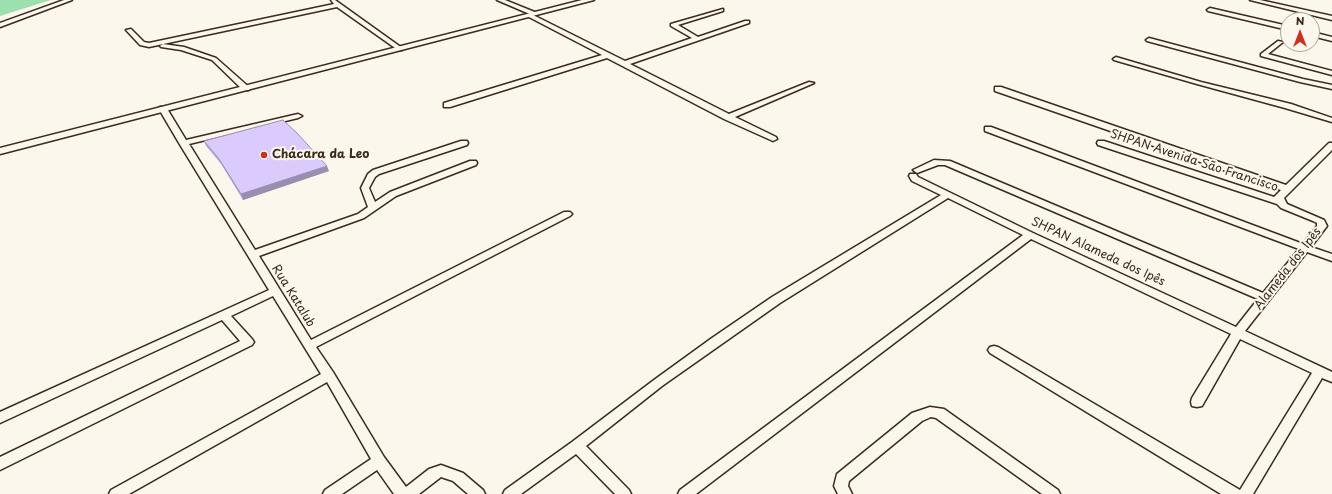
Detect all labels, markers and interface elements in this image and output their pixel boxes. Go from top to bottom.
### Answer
north arrow [1280,12,1320,52]
text: N [1296,12,1304,29]
street label: SHPAN Avenida São Francisco [1108,127,1280,195]
place label: Chácara da Leo [272,148,369,162]
marker: Chácara da Leo [259,150,269,160]
street label: SHPAN Alameda dos Ipês [1029,215,1167,289]
street label: Alameda dos Ipês [1251,225,1325,313]
street label: Rua Katalub [268,262,318,330]

